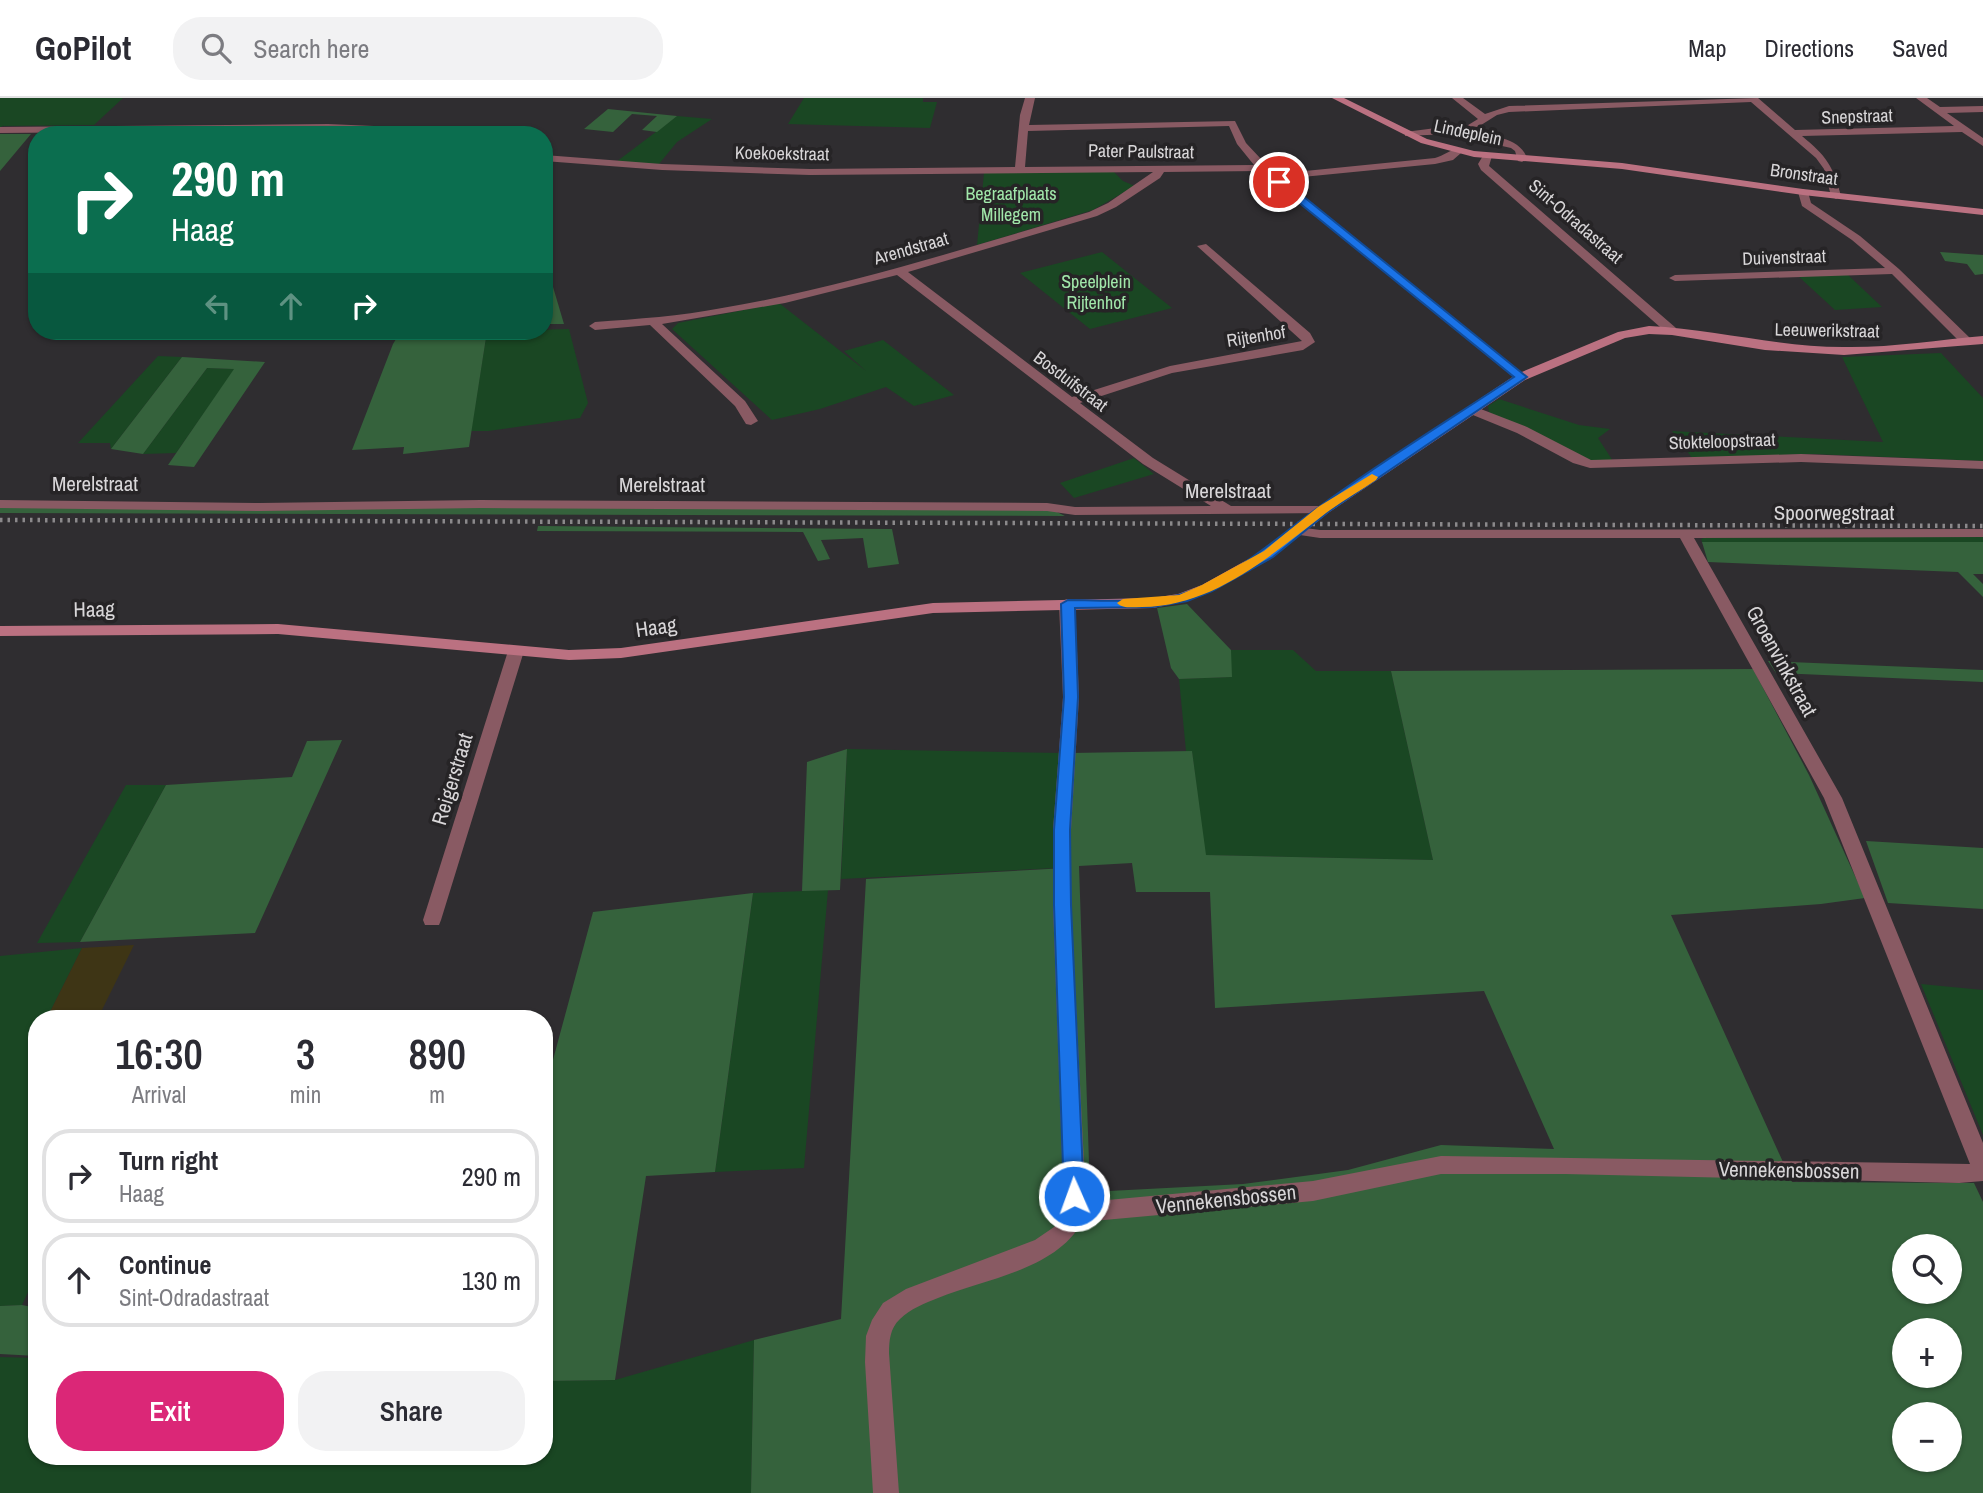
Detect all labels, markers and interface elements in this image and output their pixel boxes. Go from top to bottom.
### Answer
search box [173,17,663,80]
text: GoPilot [35,26,131,70]
icon: search [197,29,235,67]
text: Search here [253,31,369,66]
text: Map [1688,32,1726,64]
text: Directions [1764,32,1854,64]
text: Saved [1892,32,1948,64]
street label: Snepstraat [1821,102,1893,130]
street label: Lindeplein [1432,113,1504,151]
street label: Pater Paulstraat [1088,138,1194,164]
street label: Koekoekstraat [735,140,829,166]
text: 290 m [171,145,285,211]
pin [1249,152,1309,212]
icon: right [56,154,147,245]
street label: Bronstraat [1769,157,1839,191]
icon: arrive [1260,163,1298,201]
street label: Sint-Odradastraat [1524,173,1628,269]
park label: Begraafplaats Millegem [965,181,1057,227]
text: Haag [171,208,234,251]
street label: Arendstraat [870,225,951,271]
street label: Duivenstraat [1742,243,1826,271]
park label: Speelplein Rijtenhof [1061,269,1131,315]
icon: left [199,287,237,325]
icon: ahead [272,287,310,325]
icon: right [345,287,383,325]
street label: Leeuwerikstraat [1774,317,1880,343]
street label: Rijtenhof [1225,319,1288,353]
street label: Bosduifstraat [1029,345,1113,417]
street label: Stokteloopstraat [1668,427,1776,455]
street label: Merelstraat [52,469,138,498]
street label: Merelstraat [619,470,705,499]
street label: Merelstraat [1185,476,1271,505]
street label: Spoorwegstraat [1774,498,1895,527]
street label: Haag [73,594,115,624]
street label: Groenvinkstraat [1740,600,1824,722]
street label: Haag [634,610,679,644]
street label: Reigerstraat [424,729,480,829]
text: 16:30 [115,1026,203,1082]
text: 3 [296,1026,315,1082]
text: 890 [408,1026,466,1082]
text: Arrival [132,1079,186,1110]
text: min [290,1079,321,1110]
text: m [429,1079,445,1110]
text: Turn right [119,1143,218,1178]
street label: Vennekensbossen [1718,1154,1860,1186]
icon: right [60,1157,98,1195]
text: 290 m [462,1159,521,1194]
position arrow [1037,1159,1111,1233]
street label: Vennekensbossen [1154,1177,1298,1221]
text: Haag [119,1178,164,1209]
map controls [1892,1234,1962,1472]
button: search [1892,1234,1962,1304]
text: Continue [119,1247,211,1282]
icon: ahead [60,1261,98,1299]
text: 130 m [462,1263,521,1298]
text: Sint-Odradastraat [119,1282,269,1313]
button: + [1892,1318,1962,1388]
button: Exit [56,1371,284,1451]
button: Share [298,1371,525,1451]
button: − [1892,1402,1962,1472]

